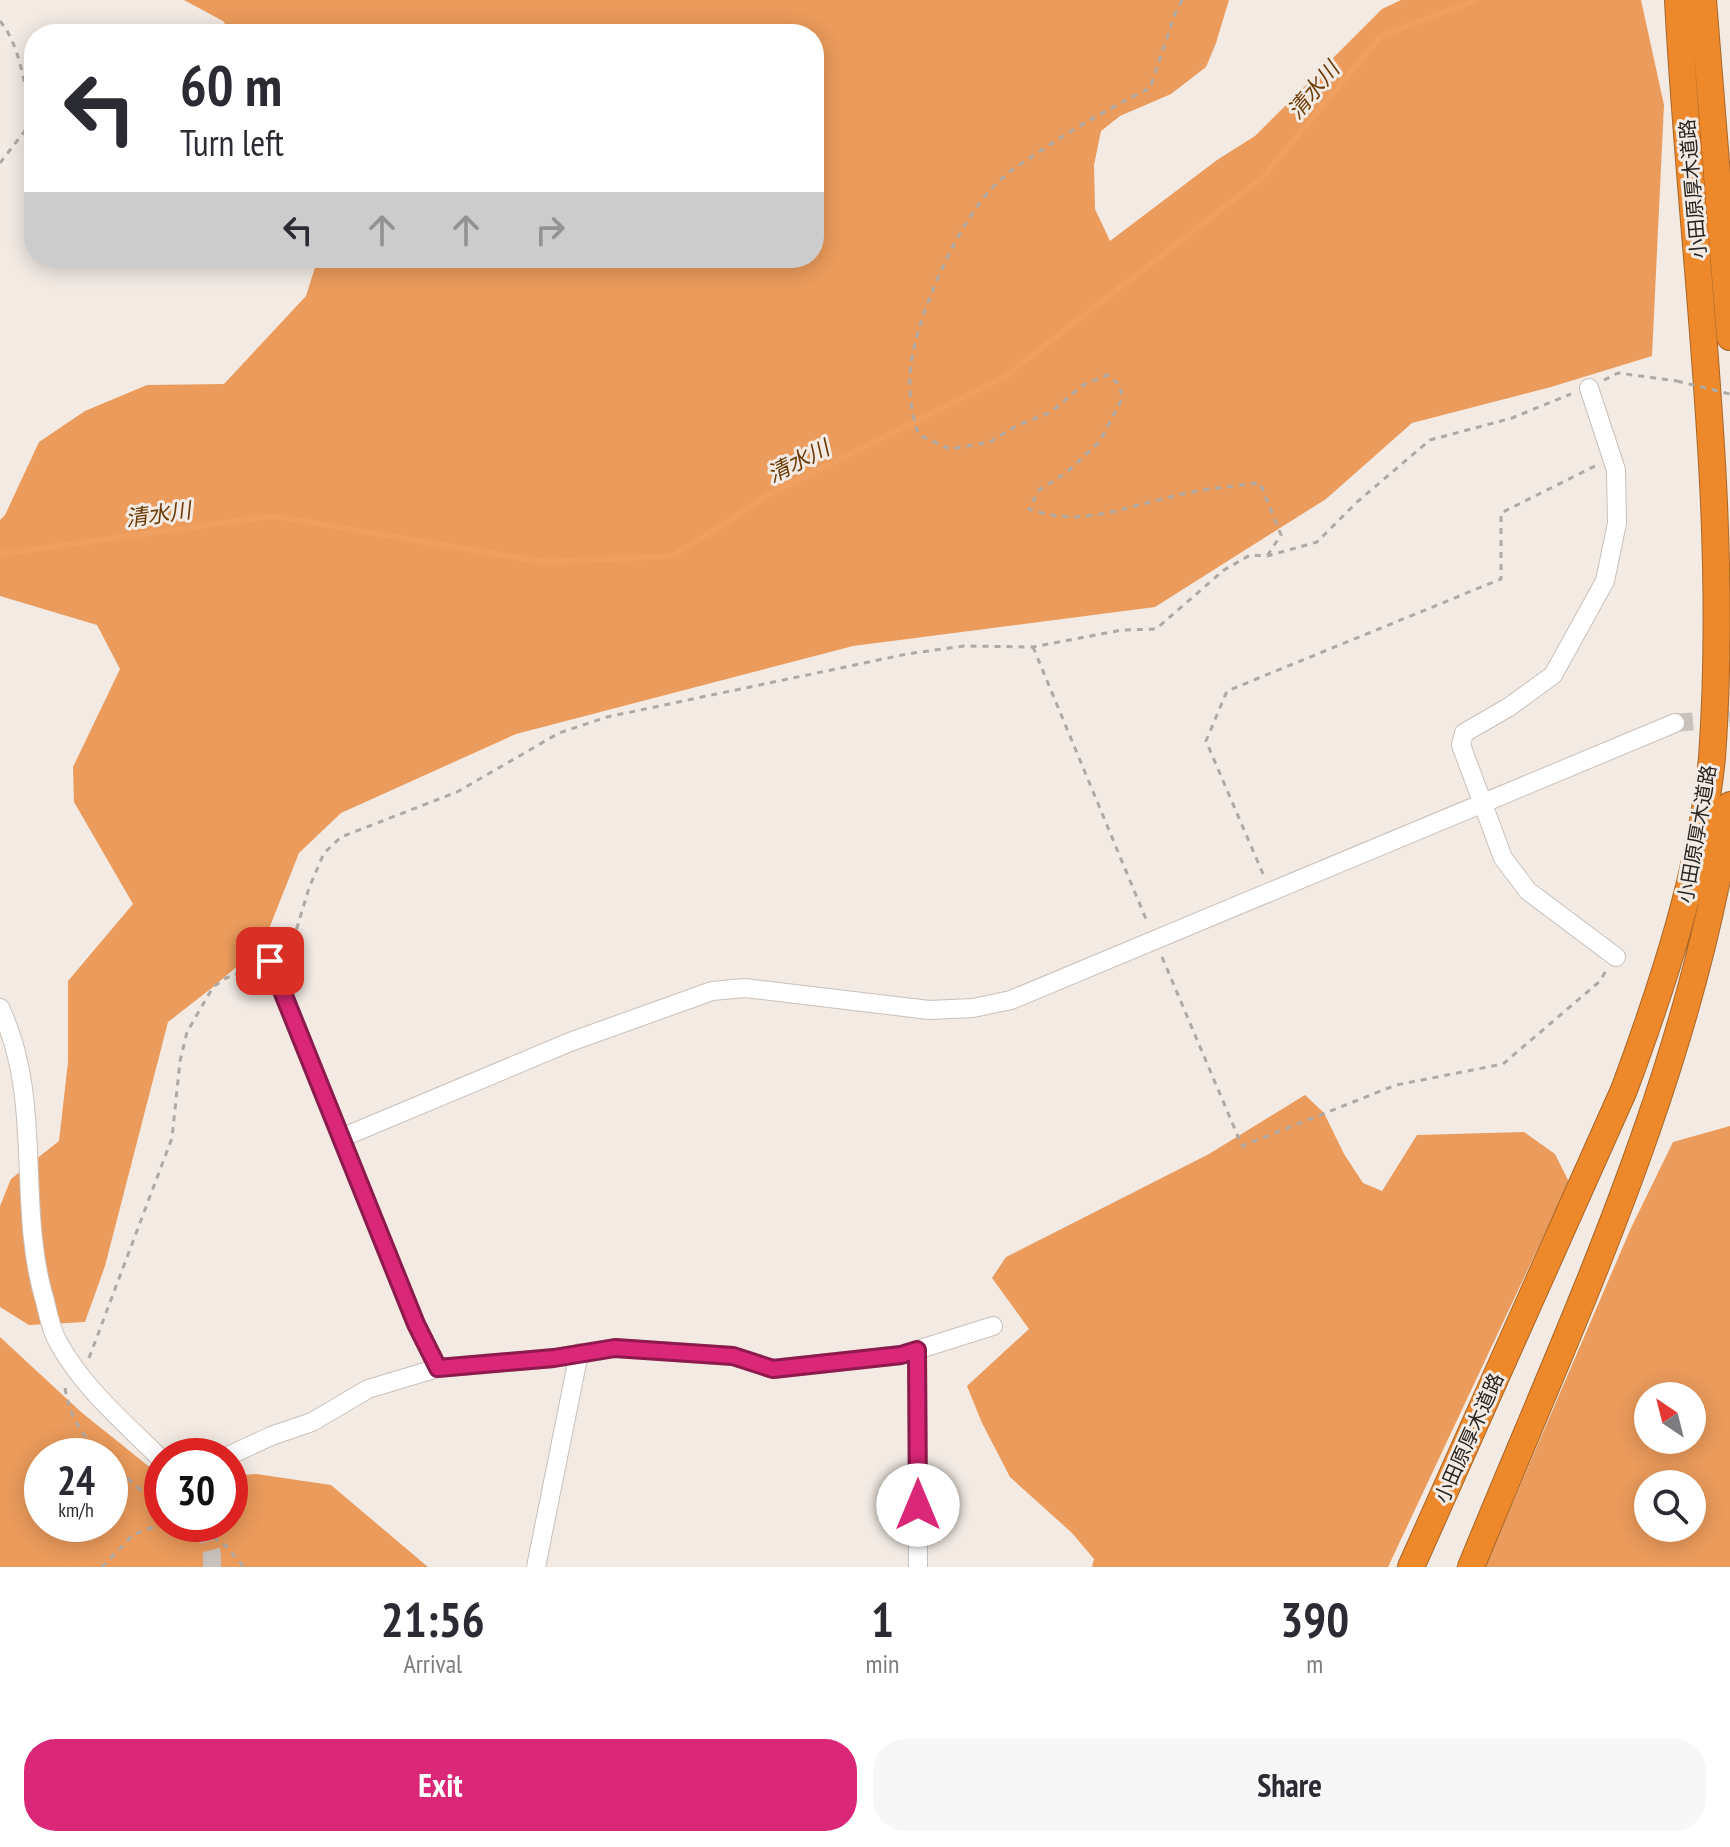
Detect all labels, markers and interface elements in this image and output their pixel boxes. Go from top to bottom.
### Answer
text: 60 m [180,49,282,121]
water label: 清水川 [1281,54,1346,124]
icon: left [48,56,152,160]
street label: 小田原厚木道路 [1674,118,1712,260]
text: Turn left [180,119,284,166]
icon: left [276,208,320,252]
icon: ahead [360,208,404,252]
icon: ahead [444,208,488,252]
icon: right [528,208,572,252]
water label: 清水川 [762,433,836,488]
water label: 清水川 [123,495,195,532]
street label: 小田原厚木道路 [1672,763,1722,905]
pin [236,927,304,995]
icon: arrive [248,939,292,983]
street label: 小田原厚木道路 [1429,1369,1509,1507]
north arrow [1634,1382,1706,1454]
map controls [1634,1382,1706,1542]
speed limit sign: 30 [144,1438,248,1542]
text: 24 [57,1454,95,1506]
position arrow [876,1463,960,1547]
button: search [1634,1470,1706,1542]
text: km/h [58,1497,94,1523]
text: 21:56 [381,1588,485,1650]
text: 1 [871,1588,894,1650]
text: 390 [1280,1588,1349,1650]
text: Arrival [403,1647,462,1680]
text: min [865,1647,899,1680]
text: m [1306,1647,1323,1680]
button: Exit [24,1739,857,1831]
button: Share [873,1739,1706,1831]

